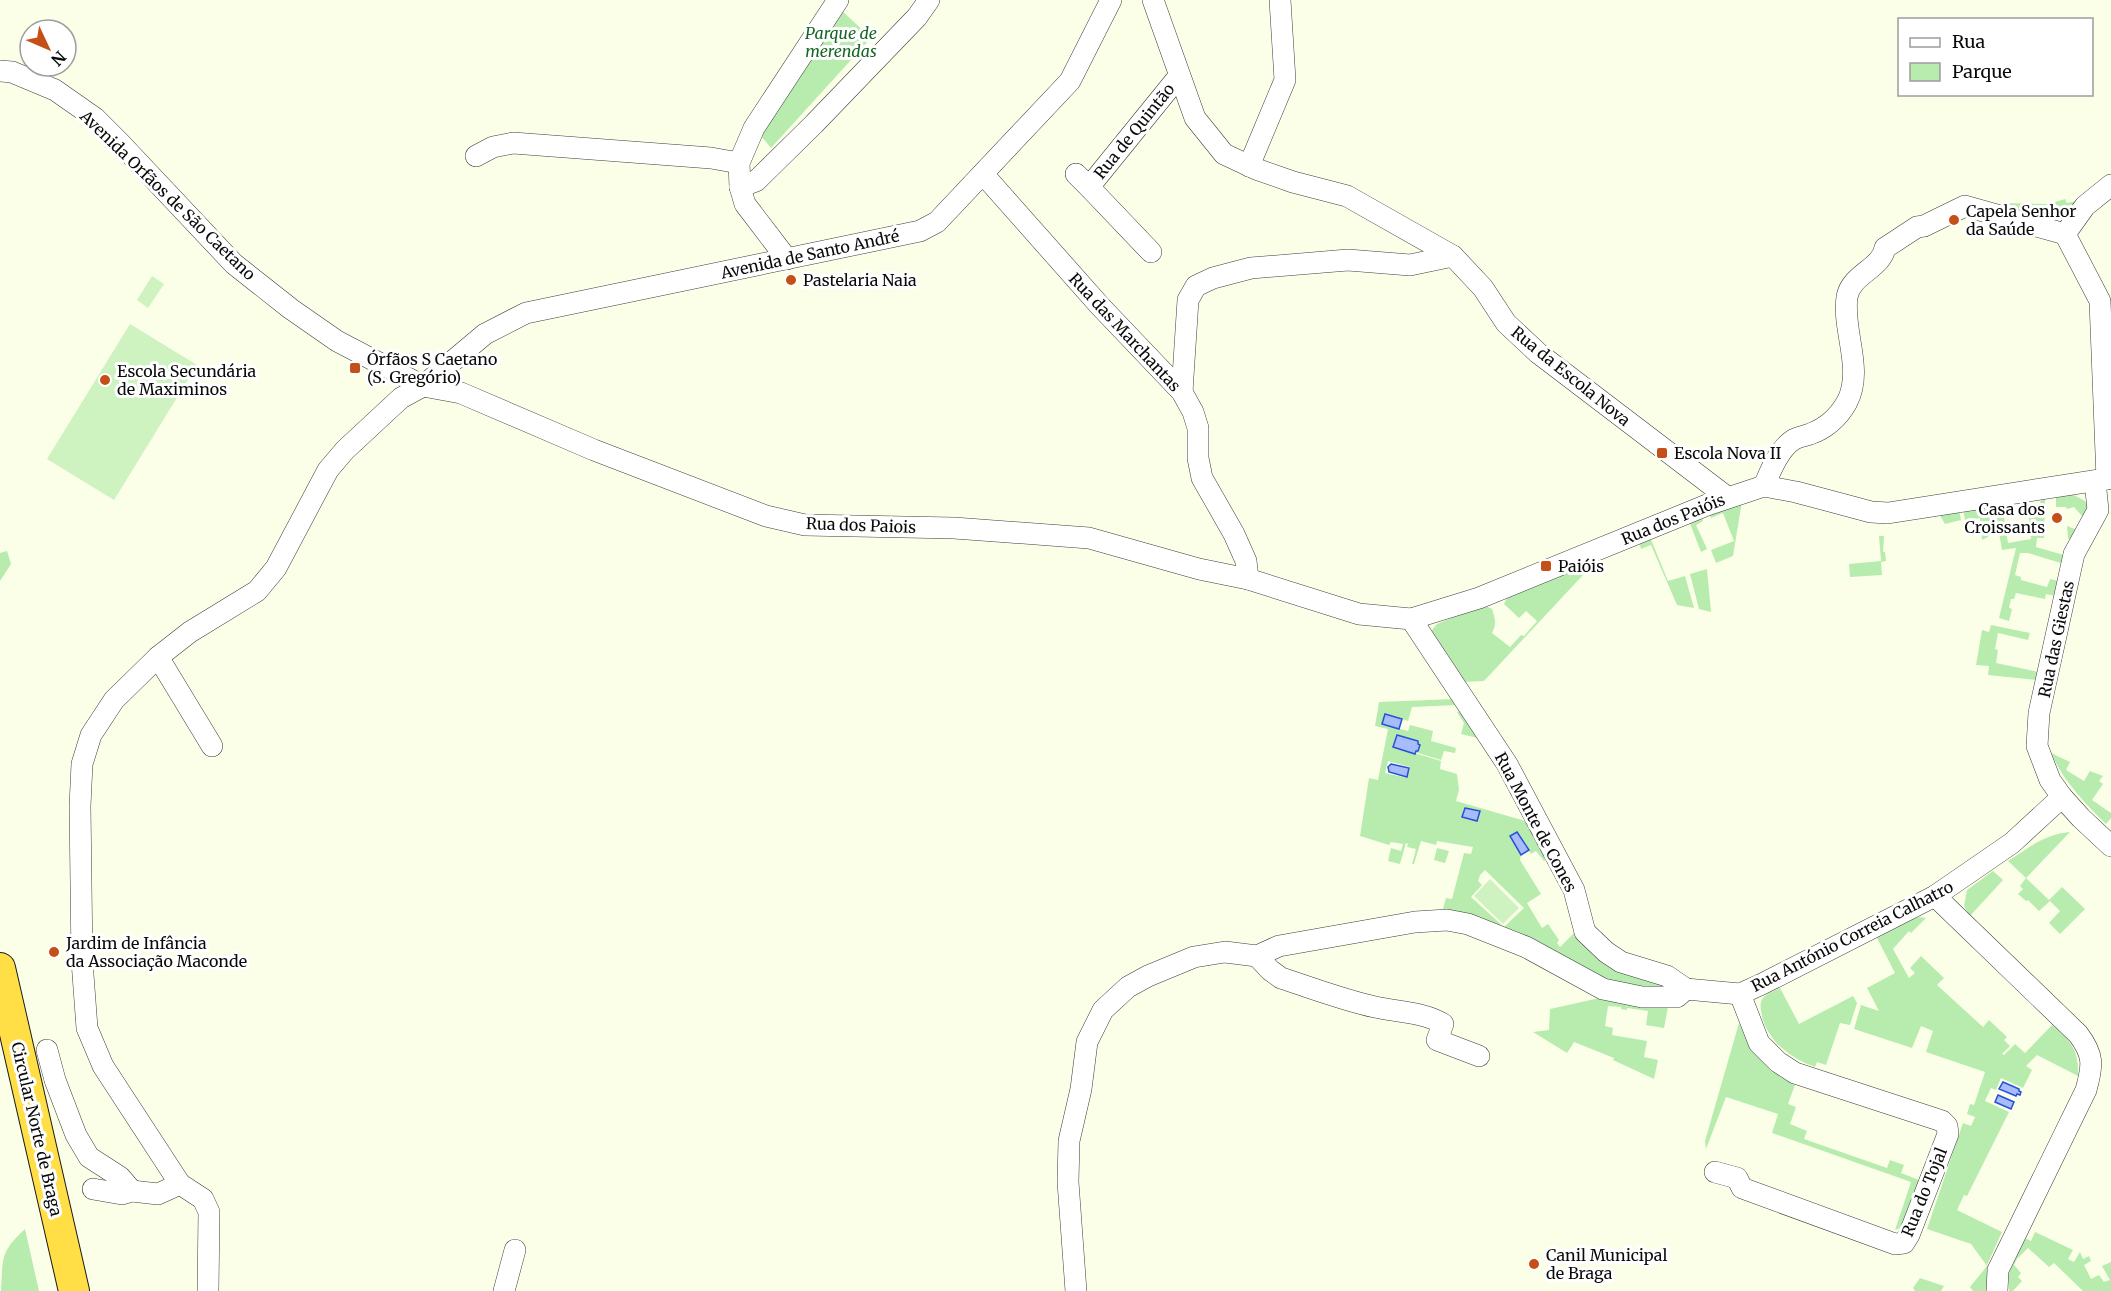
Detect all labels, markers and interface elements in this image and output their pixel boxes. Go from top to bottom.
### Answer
north arrow [18,18,78,78]
legend [1898,18,2093,96]
park label: Parque de merendas [805,23,877,61]
text: Rua [1952,30,1986,53]
text: N [47,47,70,70]
text: Parque [1952,60,2012,83]
street label: Rua de Quintão [1089,79,1179,183]
street label: Avenida Orfãos de São Caetano [75,105,260,284]
place label: Capela Senhor da Saúde [1966,201,2077,239]
marker: Capela Senhor da Saúde [1947,213,1961,227]
street label: Avenida de Santo André [718,225,901,283]
street label: Rua das Marchantas [1065,269,1185,396]
place label: Pastelaria Naia [803,270,917,290]
marker: Pastelaria Naia [784,273,798,287]
street label: Rua da Escola Nova [1507,322,1635,430]
place label: Órfãos S Caetano (S. Gregório) [367,349,497,387]
place label: Escola Secundária de Maximinos [117,361,257,399]
marker: Órfãos S Caetano (S. Gregório) [348,361,362,375]
marker: Escola Secundária de Maximinos [98,373,112,387]
place label: Escola Nova II [1674,443,1782,463]
marker: Escola Nova II [1655,446,1669,460]
street label: Rua dos Paióis [1618,489,1728,549]
place label: Casa dos Croissants [1964,499,2045,537]
marker: Casa dos Croissants [2050,511,2064,525]
street label: Rua dos Paiois [806,513,917,537]
place label: Paióis [1558,556,1604,576]
marker: Paióis [1539,559,1553,573]
street label: Rua das Giestas [2034,579,2078,699]
street label: Rua Monte de Cones [1491,749,1581,895]
street label: Rua António Correia Calhatro [1748,876,1956,996]
place label: Jardim de Infância da Associação Maconde [65,933,247,971]
marker: Jardim de Infância da Associação Maconde [47,945,61,959]
street label: Circular Norte de Braga [7,1040,67,1218]
street label: Rua do Tojal [1897,1144,1951,1240]
place label: Canil Municipal de Braga [1546,1245,1667,1283]
marker: Canil Municipal de Braga [1527,1257,1541,1271]

